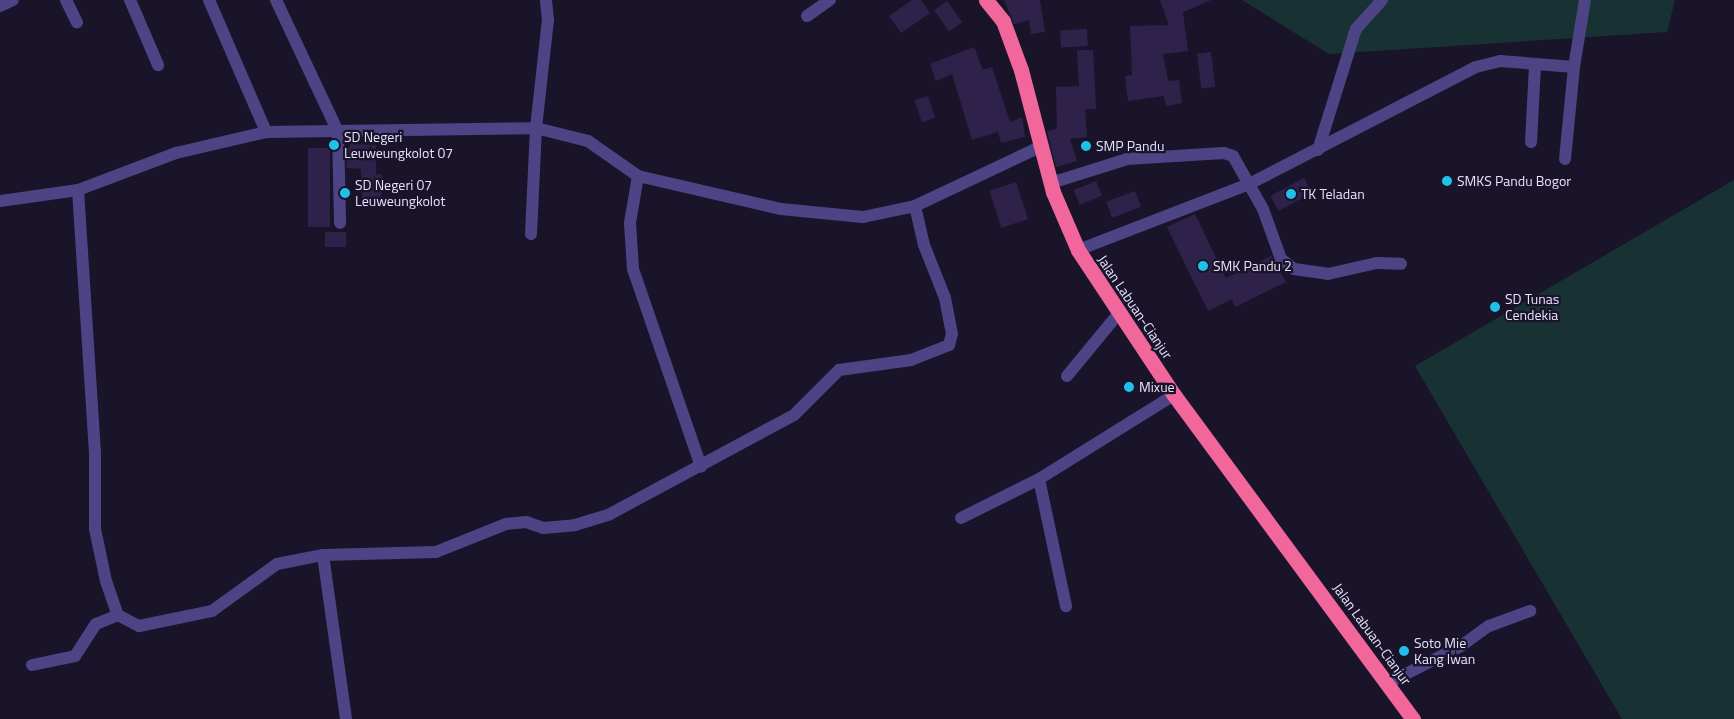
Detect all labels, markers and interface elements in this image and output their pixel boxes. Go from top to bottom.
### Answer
place label: SD Negeri Leuweungkolot 07 [344,129,453,162]
place label: SMP Pandu [1096,138,1164,154]
marker: SD Negeri Leuweungkolot 07 [328,139,340,151]
marker: SMP Pandu [1080,140,1092,152]
place label: SMKS Pandu Bogor [1457,173,1571,189]
marker: SMKS Pandu Bogor [1441,175,1453,187]
place label: SD Negeri 07 Leuweungkolot [355,177,445,210]
place label: TK Teladan [1301,186,1365,202]
marker: SD Negeri 07 Leuweungkolot [339,187,351,199]
marker: TK Teladan [1285,188,1297,200]
street label: Jalan Labuan-Cianjur [1094,252,1176,362]
place label: SMK Pandu 2 [1213,258,1292,274]
marker: SMK Pandu 2 [1197,260,1209,272]
place label: SD Tunas Cendekia [1505,291,1559,324]
marker: SD Tunas Cendekia [1489,301,1501,313]
place label: Mixue [1139,379,1175,395]
marker: Mixue [1123,381,1135,393]
street label: Jalan Labuan-Cianjur [1329,580,1415,688]
place label: Soto Mie Kang Iwan [1414,635,1475,668]
marker: Soto Mie Kang Iwan [1398,645,1410,657]

